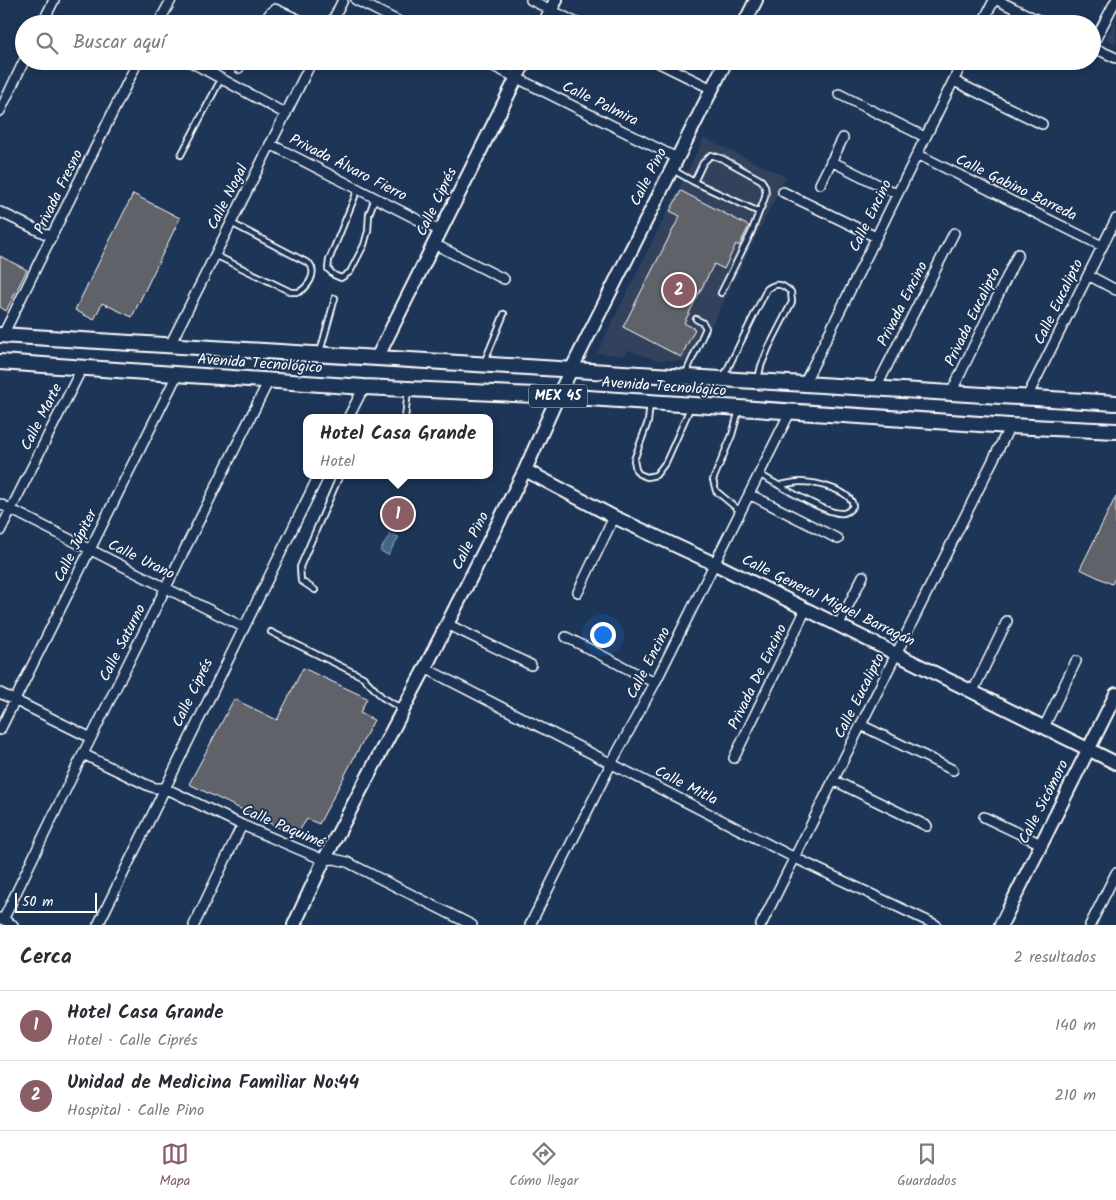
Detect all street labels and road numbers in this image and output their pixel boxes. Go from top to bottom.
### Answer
street label: Calle Palmira [558,75,642,133]
street label: Privada Álvaro Fierro [285,128,411,208]
street label: Calle Pino [624,143,674,210]
street label: Privada Fresno [28,146,90,238]
street label: Calle Gabino Barreda [951,148,1081,228]
street label: Calle Nogal [201,160,255,234]
street label: Calle Ciprés [410,163,464,240]
street label: Calle Encino [843,176,899,256]
street label: Calle Eucalipto [1028,255,1090,349]
street label: Privada Encino [871,257,935,351]
street label: Privada Eucalipto [939,263,1007,370]
street label: Avenida Tecnológico [197,348,323,380]
street label: Avenida Tecnológico [601,371,727,403]
street label: Calle Marte [15,379,69,455]
road number: MEX 45 [529,384,587,408]
street label: Calle Júpiter [48,504,104,587]
street label: Calle Pino [446,507,496,574]
street label: Calle Urano [103,533,179,587]
street label: Calle General Miguel Barragán [737,548,919,654]
street label: Calle Saturno [93,600,153,686]
street label: Privada De Encino [722,620,794,734]
street label: Calle Encino [621,623,677,703]
street label: Calle Eucalipto [828,649,892,743]
street label: Calle Ciprés [166,654,220,731]
street label: Calle Sicómoro [1013,756,1076,848]
street label: Calle Mitla [650,760,722,812]
street label: Calle Paquimé [238,799,329,856]

